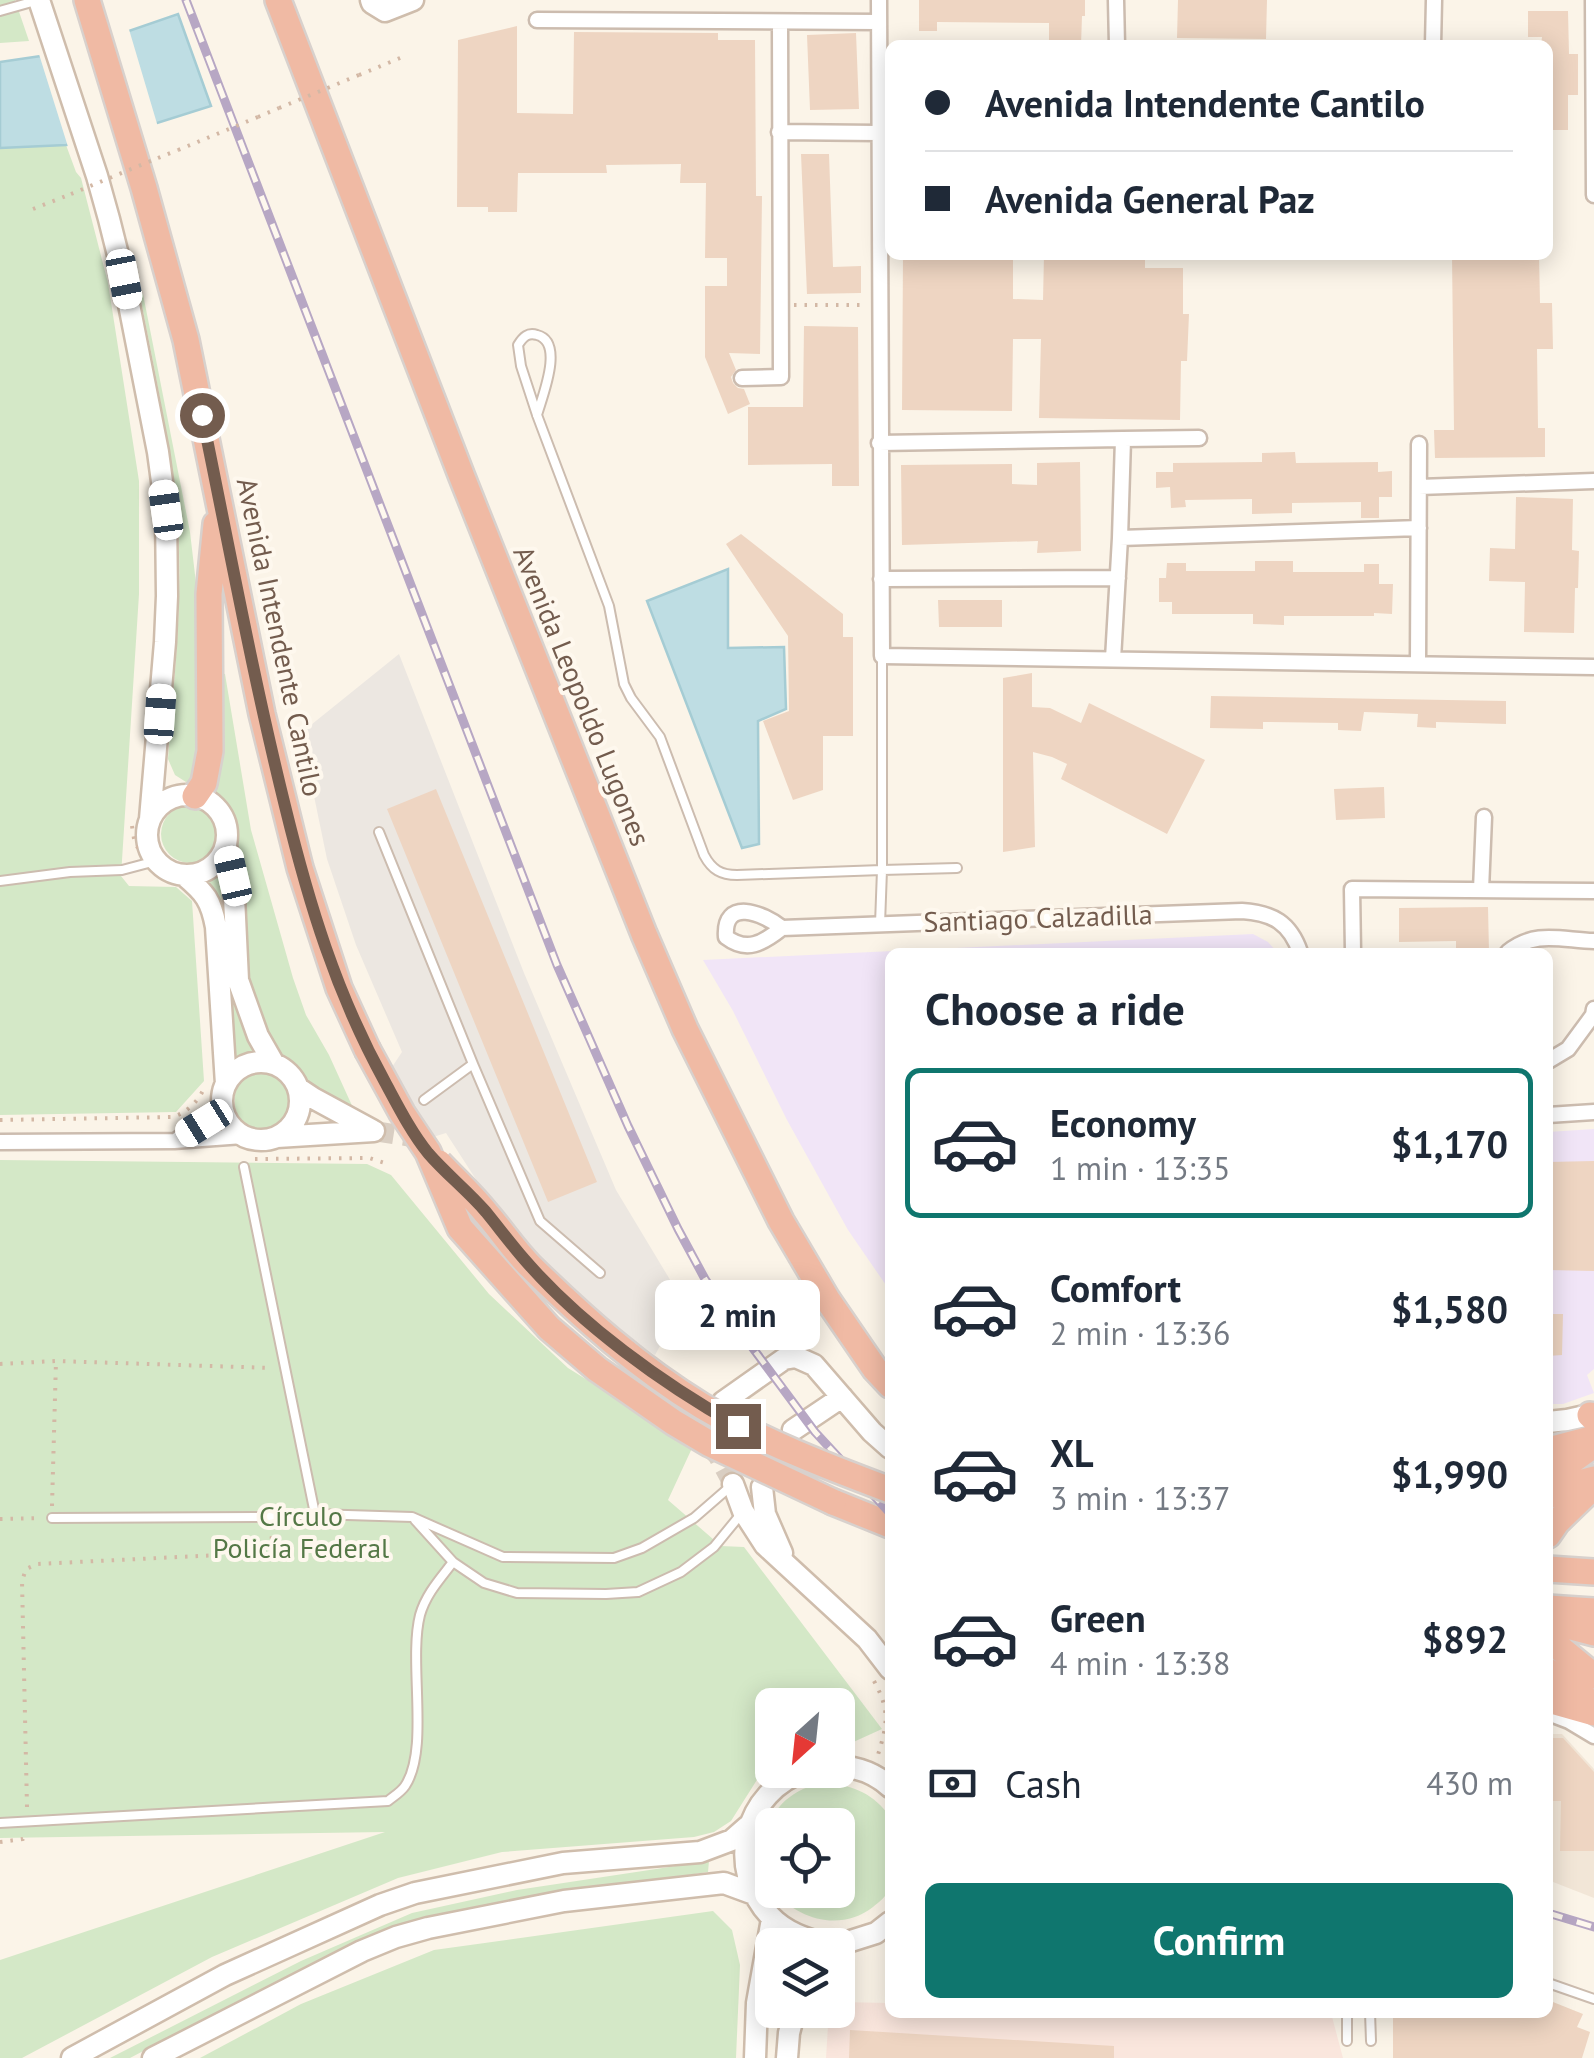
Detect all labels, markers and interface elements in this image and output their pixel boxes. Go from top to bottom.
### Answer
text: Avenida Intendente Cantilo [985,78,1425,127]
text: Avenida General Paz [985,174,1315,223]
car [104,247,144,311]
route start [180,393,225,438]
street label: Avenida Intendente Cantilo [229,474,332,800]
car [147,478,185,542]
street label: Avenida Leopoldo Lugones [505,540,660,851]
car [143,683,177,745]
car [212,843,254,909]
street label: Santiago Calzadilla [923,895,1153,940]
text: Choose a ride [925,979,1185,1037]
car [171,1094,237,1152]
icon: car [930,1098,1020,1188]
text: Economy [1050,1098,1196,1147]
text: $1,170 [1391,1119,1508,1168]
text: 1 min · 13:35 [1050,1147,1230,1189]
icon: car [930,1263,1020,1353]
text: Comfort [1050,1263,1181,1312]
callout: 2 min [656,1281,820,1351]
text: $1,580 [1391,1284,1508,1333]
text: 2 min [698,1294,777,1336]
text: 2 min · 13:36 [1050,1312,1230,1354]
route end [716,1404,761,1449]
icon: car [930,1428,1020,1518]
text: XL [1050,1428,1094,1477]
text: $1,990 [1391,1449,1508,1498]
text: 3 min · 13:37 [1050,1477,1230,1519]
park label: Círculo Policía Federal [213,1497,389,1566]
icon: car [930,1593,1020,1683]
text: Green [1050,1593,1146,1642]
text: $892 [1422,1614,1508,1663]
text: 4 min · 13:38 [1050,1642,1230,1684]
north arrow [755,1688,855,1788]
map controls [755,1688,855,2028]
icon: cash [925,1756,980,1811]
text: Cash [1005,1759,1082,1808]
text: 430 m [1426,1762,1513,1804]
button: locate [755,1808,855,1908]
button: Confirm [925,1883,1513,1998]
button: layers [755,1928,855,2028]

